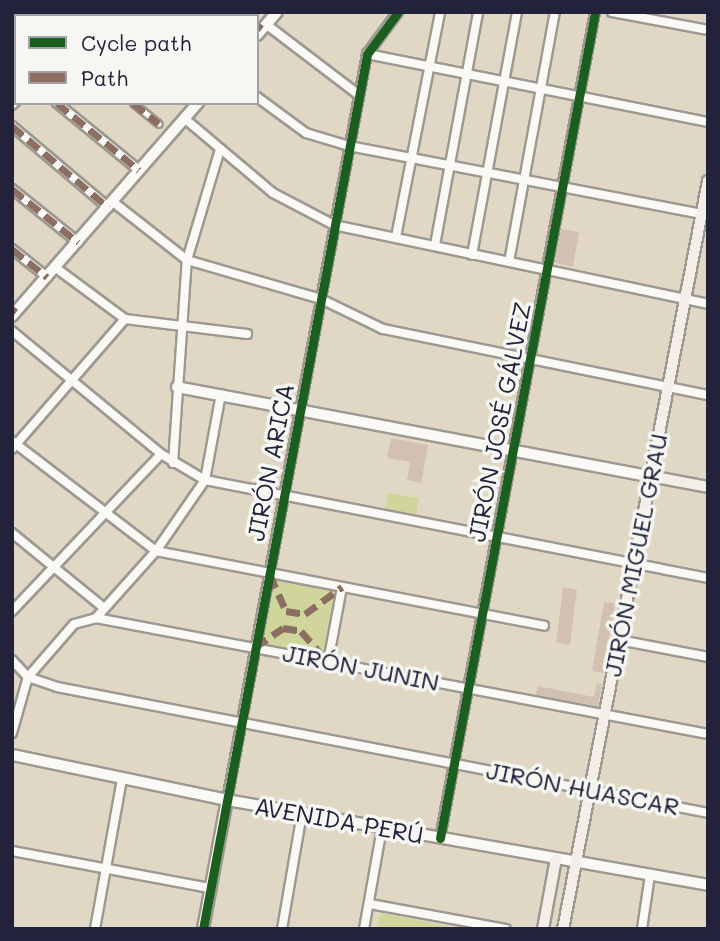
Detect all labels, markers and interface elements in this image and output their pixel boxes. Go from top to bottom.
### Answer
legend [14,14,259,105]
text: Cycle path [81,29,191,56]
text: Path [81,64,128,91]
street label: JIRÓN JOSÉ GÁLVEZ [462,300,536,544]
street label: JIRÓN ARICA [241,381,299,543]
street label: JIRÓN MIGUEL GRAU [597,431,673,679]
street label: JIRÓN JUNIN [280,638,442,696]
street label: JIRÓN HUASCAR [484,755,682,821]
street label: AVENIDA PERÚ [252,791,426,849]

